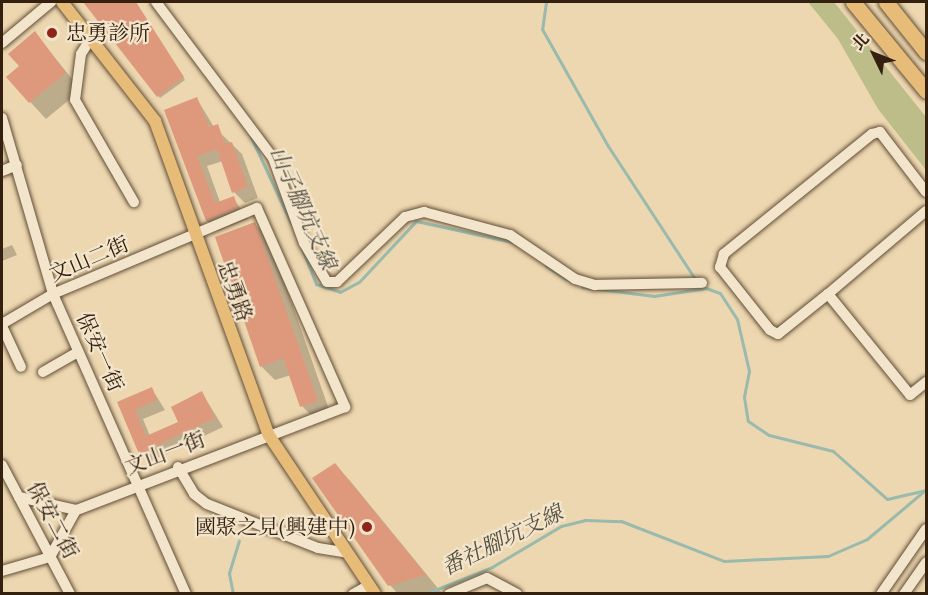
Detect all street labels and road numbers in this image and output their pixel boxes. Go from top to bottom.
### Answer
street label: 文山二街 [45,231,133,287]
street label: 忠勇路 [212,257,258,325]
street label: 保安一街 [71,309,129,395]
street label: 文山一街 [121,426,209,480]
street label: 保安二街 [22,477,84,563]

